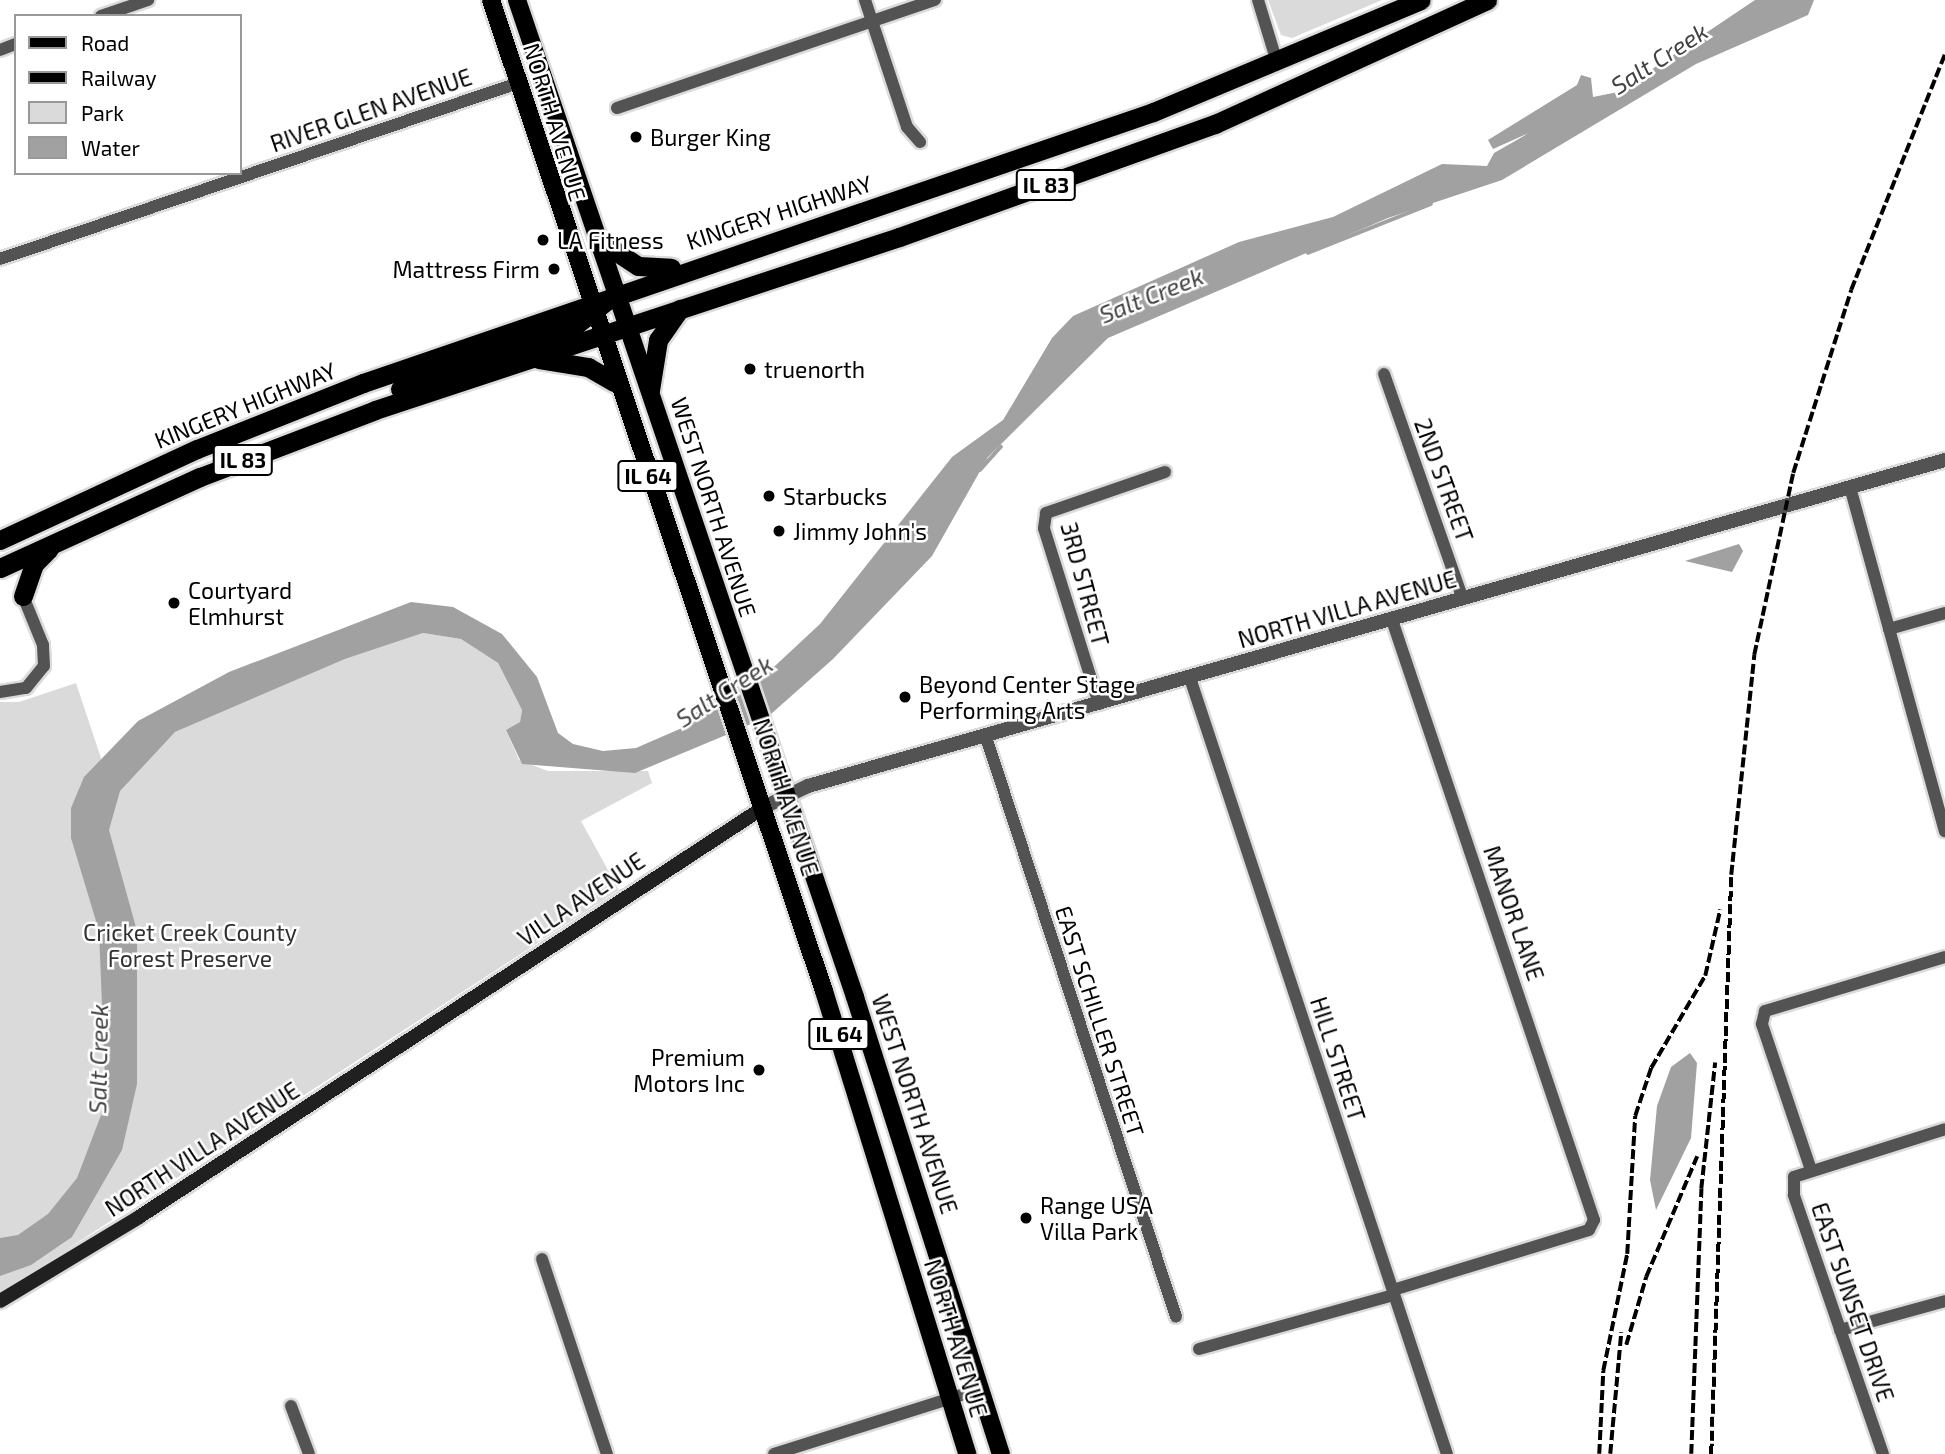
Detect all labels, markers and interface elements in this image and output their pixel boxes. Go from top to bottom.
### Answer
legend [14,14,242,175]
water label: Salt Creek [1605,16,1713,100]
text: Road [81,30,129,55]
street label: NORTH AVENUE [518,39,592,205]
street label: RIVER GLEN AVENUE [266,62,476,158]
text: Railway [81,65,157,90]
text: Park [81,100,124,125]
place label: Burger King [650,123,771,151]
marker: Burger King [628,129,644,145]
text: Water [81,135,140,160]
road number: IL 83 [1014,168,1078,202]
street label: KINGERY HIGHWAY [682,169,876,255]
place label: LA Fitness [557,226,664,254]
marker: LA Fitness [535,232,551,248]
place label: Mattress Firm [392,255,540,283]
marker: Mattress Firm [546,261,562,277]
water label: Salt Creek [1095,261,1207,329]
place label: truenorth [764,355,865,383]
street label: KINGERY HIGHWAY [150,356,340,454]
marker: truenorth [742,361,758,377]
street label: WEST NORTH AVENUE [665,393,763,621]
street label: 2ND STREET [1409,415,1479,545]
road number: IL 83 [212,442,274,477]
road number: IL 64 [616,458,680,494]
place label: Starbucks [783,482,887,510]
marker: Starbucks [761,488,777,504]
place label: Jimmy John's [793,517,928,545]
street label: 3RD STREET [1055,519,1115,649]
marker: Jimmy John's [771,523,787,539]
street label: NORTH VILLA AVENUE [1234,564,1460,654]
place label: Courtyard Elmhurst [188,576,292,630]
marker: Courtyard Elmhurst [166,595,182,611]
water label: Salt Creek [670,649,778,733]
place label: Beyond Center Stage Performing Arts [919,670,1136,724]
marker: Beyond Center Stage Performing Arts [897,689,913,705]
street label: NORTH AVENUE [748,715,824,879]
street label: MANOR LANE [1478,842,1550,984]
street label: VILLA AVENUE [512,846,650,952]
street label: EAST SCHILLER STREET [1050,902,1150,1140]
park label: Cricket Creek County Forest Preserve [83,918,297,972]
street label: WEST NORTH AVENUE [866,990,964,1218]
street label: HILL STREET [1305,993,1371,1125]
water label: Salt Creek [83,1004,113,1114]
road number: IL 64 [808,1016,870,1052]
place label: Premium Motors Inc [633,1043,745,1097]
marker: Premium Motors Inc [751,1062,767,1078]
street label: NORTH VILLA AVENUE [99,1076,305,1222]
place label: Range USA Villa Park [1040,1191,1153,1245]
street label: EAST SUNSET DRIVE [1806,1198,1900,1406]
marker: Range USA Villa Park [1018,1210,1034,1226]
street label: NORTH AVENUE [919,1255,993,1421]

